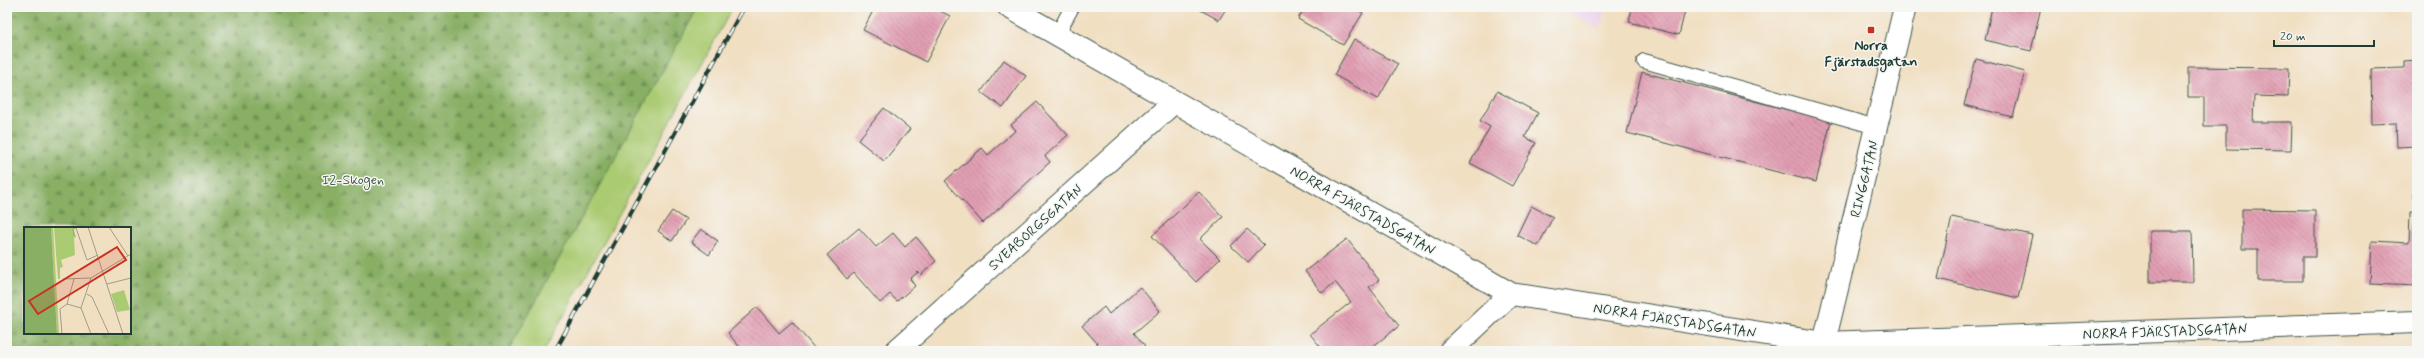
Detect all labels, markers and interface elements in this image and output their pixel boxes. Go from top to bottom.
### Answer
scale bar [2274,22,2374,48]
marker: Norra Fjärstadsgatan [1866,25,1876,35]
text: 20 m [2280,29,2306,45]
place label: Norra Fjärstadsgatan [1825,37,1918,73]
street label: RINGGATAN [1847,139,1883,220]
street label: NORRA FJÄRSTADSGATAN [1287,162,1438,260]
park label: I2-Skogen [322,171,384,190]
street label: SVEABORGSGATAN [985,181,1087,275]
inset map [24,227,131,334]
street label: NORRA FJÄRSTADSGATAN [1592,299,1758,343]
street label: NORRA FJÄRSTADSGATAN [2082,320,2248,344]

